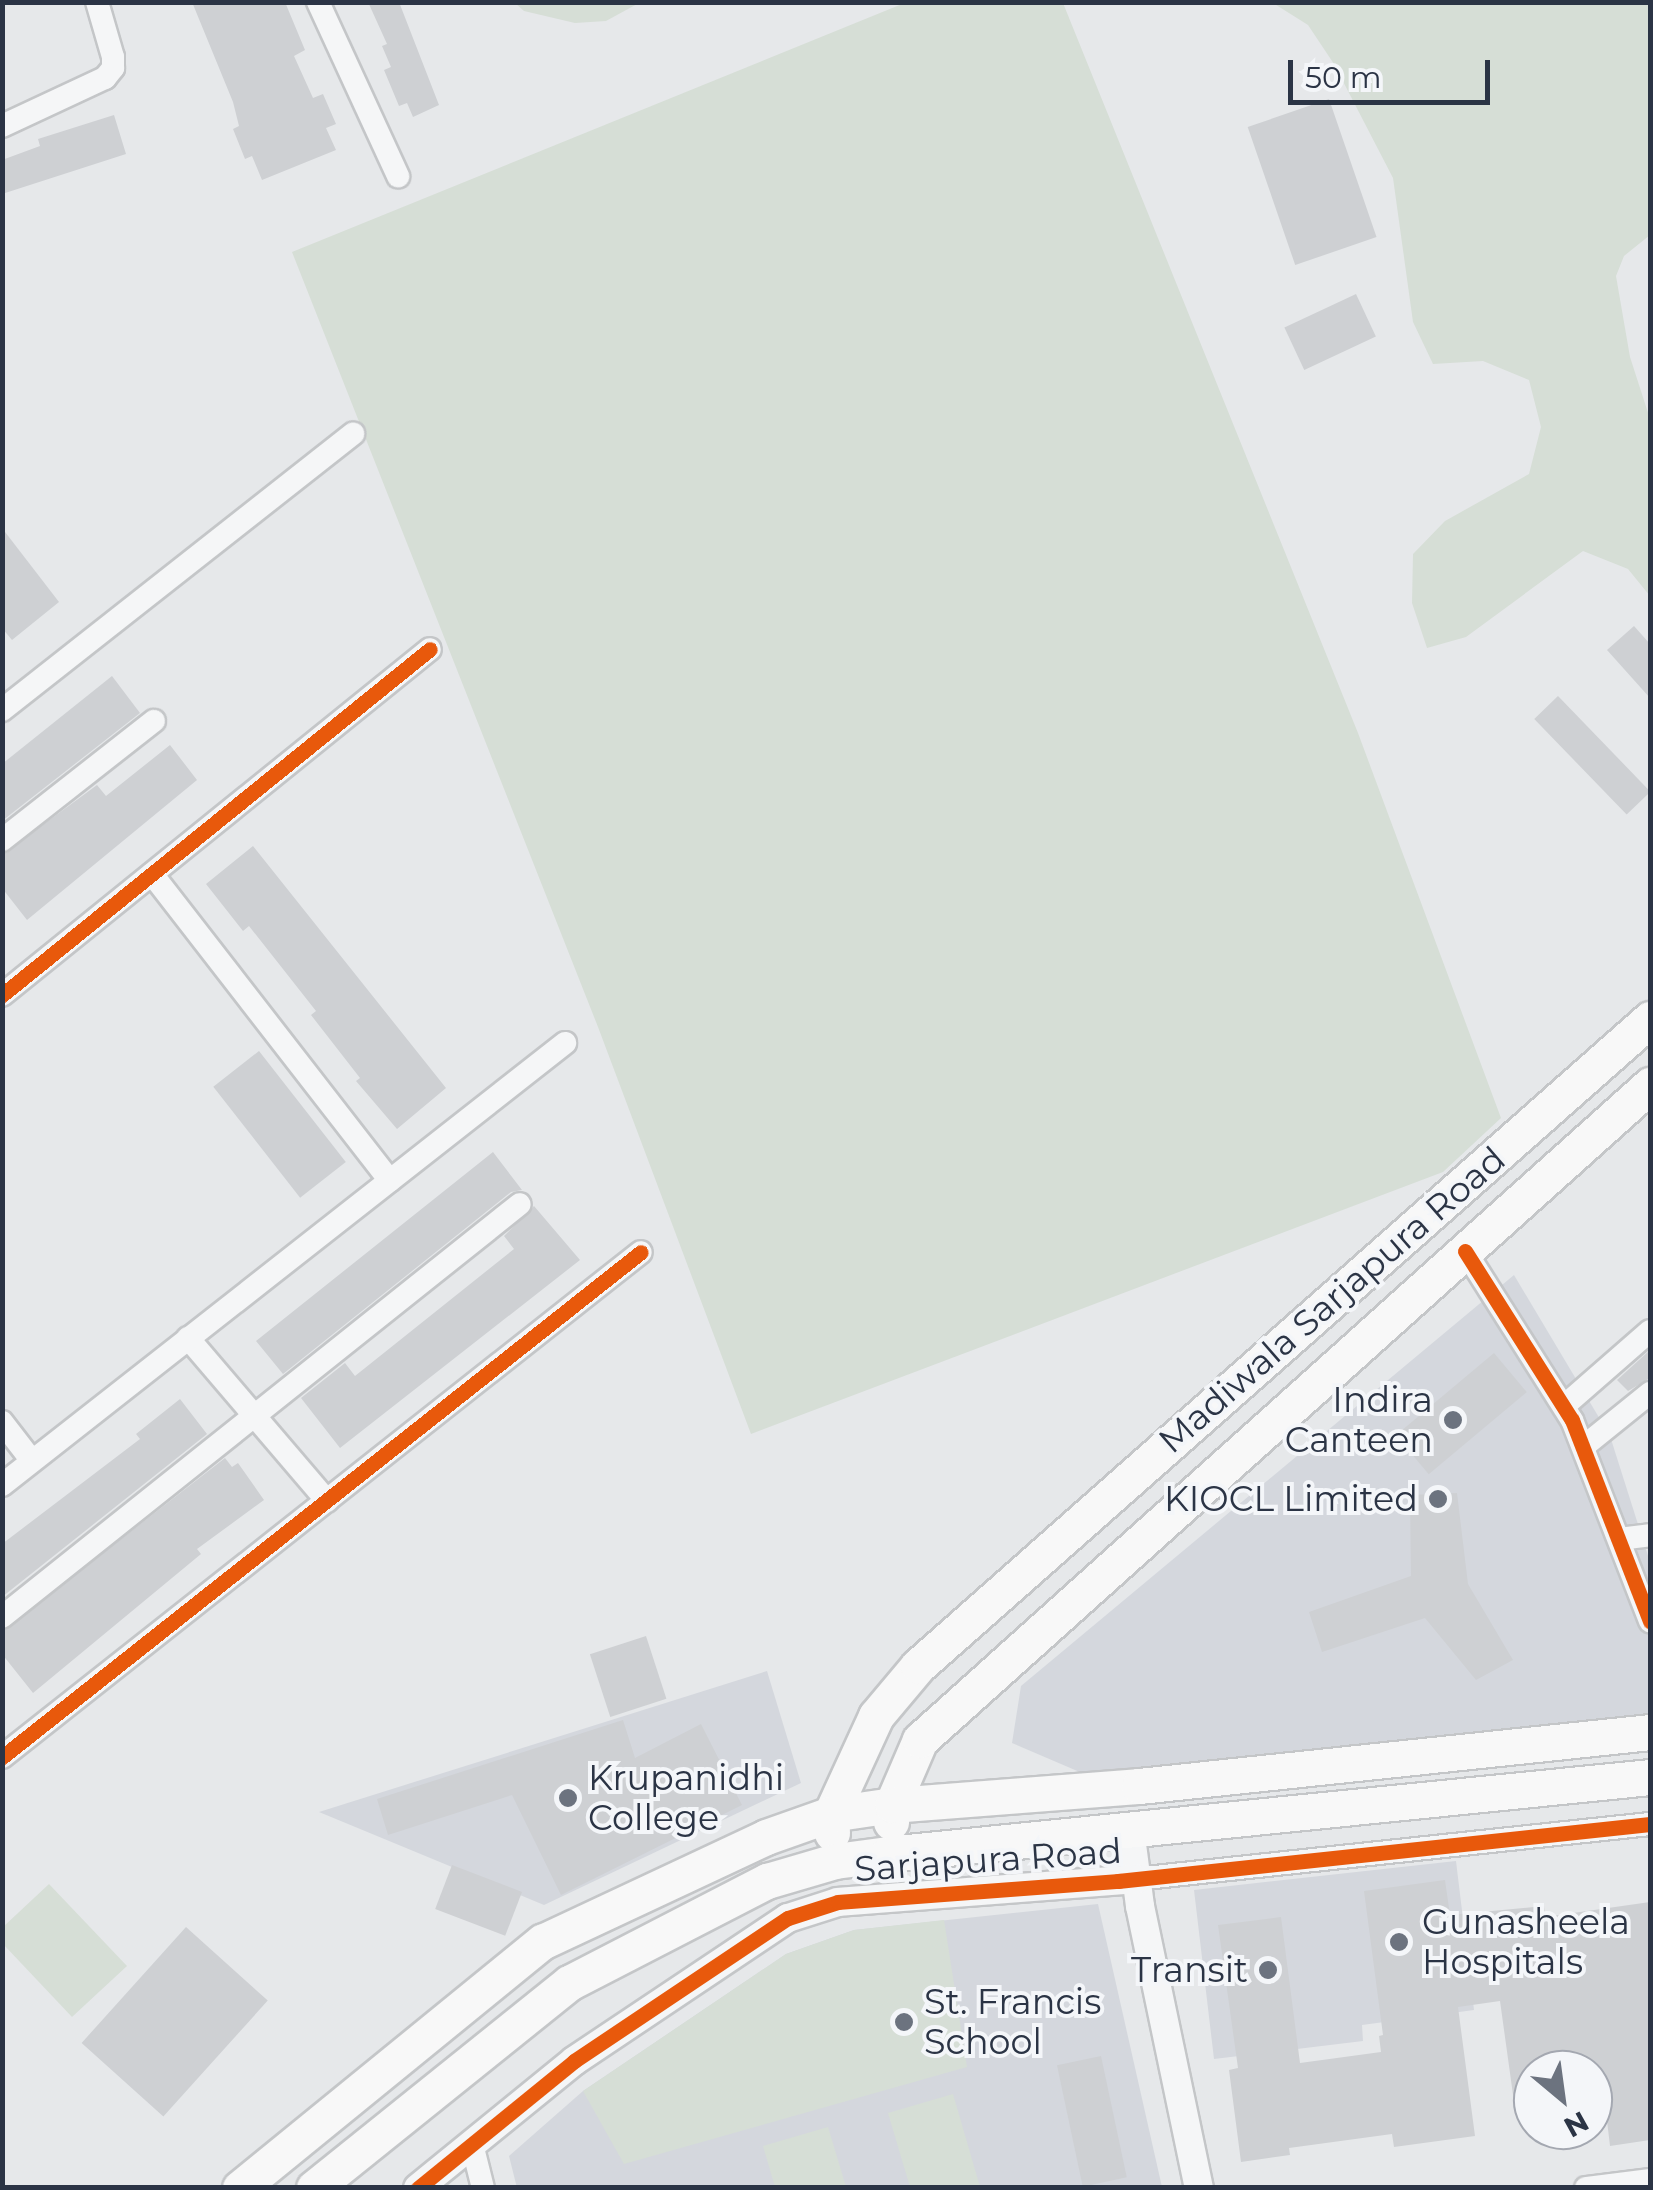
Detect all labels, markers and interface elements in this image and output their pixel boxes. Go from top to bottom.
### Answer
scale bar [1293,40,1496,102]
text: 50 m [1305,59,1382,96]
street label: Madiwala Sarjapura Road [1150,1138,1514,1462]
place label: Indira Canteen [1285,1379,1433,1461]
marker: Indira Canteen [1442,1409,1464,1431]
place label: KIOCL Limited [1164,1478,1418,1520]
marker: KIOCL Limited [1427,1488,1449,1510]
place label: Krupanidhi College [588,1757,784,1839]
marker: Krupanidhi College [557,1787,579,1809]
street label: Sarjapura Road [853,1830,1123,1890]
place label: Gunasheela Hospitals [1422,1901,1630,1983]
marker: Gunasheela Hospitals [1386,1929,1412,1955]
place label: Transit [1131,1949,1248,1991]
marker: Transit [1257,1959,1279,1981]
place label: St. Francis School [924,1981,1101,2063]
marker: St. Francis School [893,2011,915,2033]
north arrow [1513,2050,1613,2150]
text: N [1558,2104,1595,2145]

